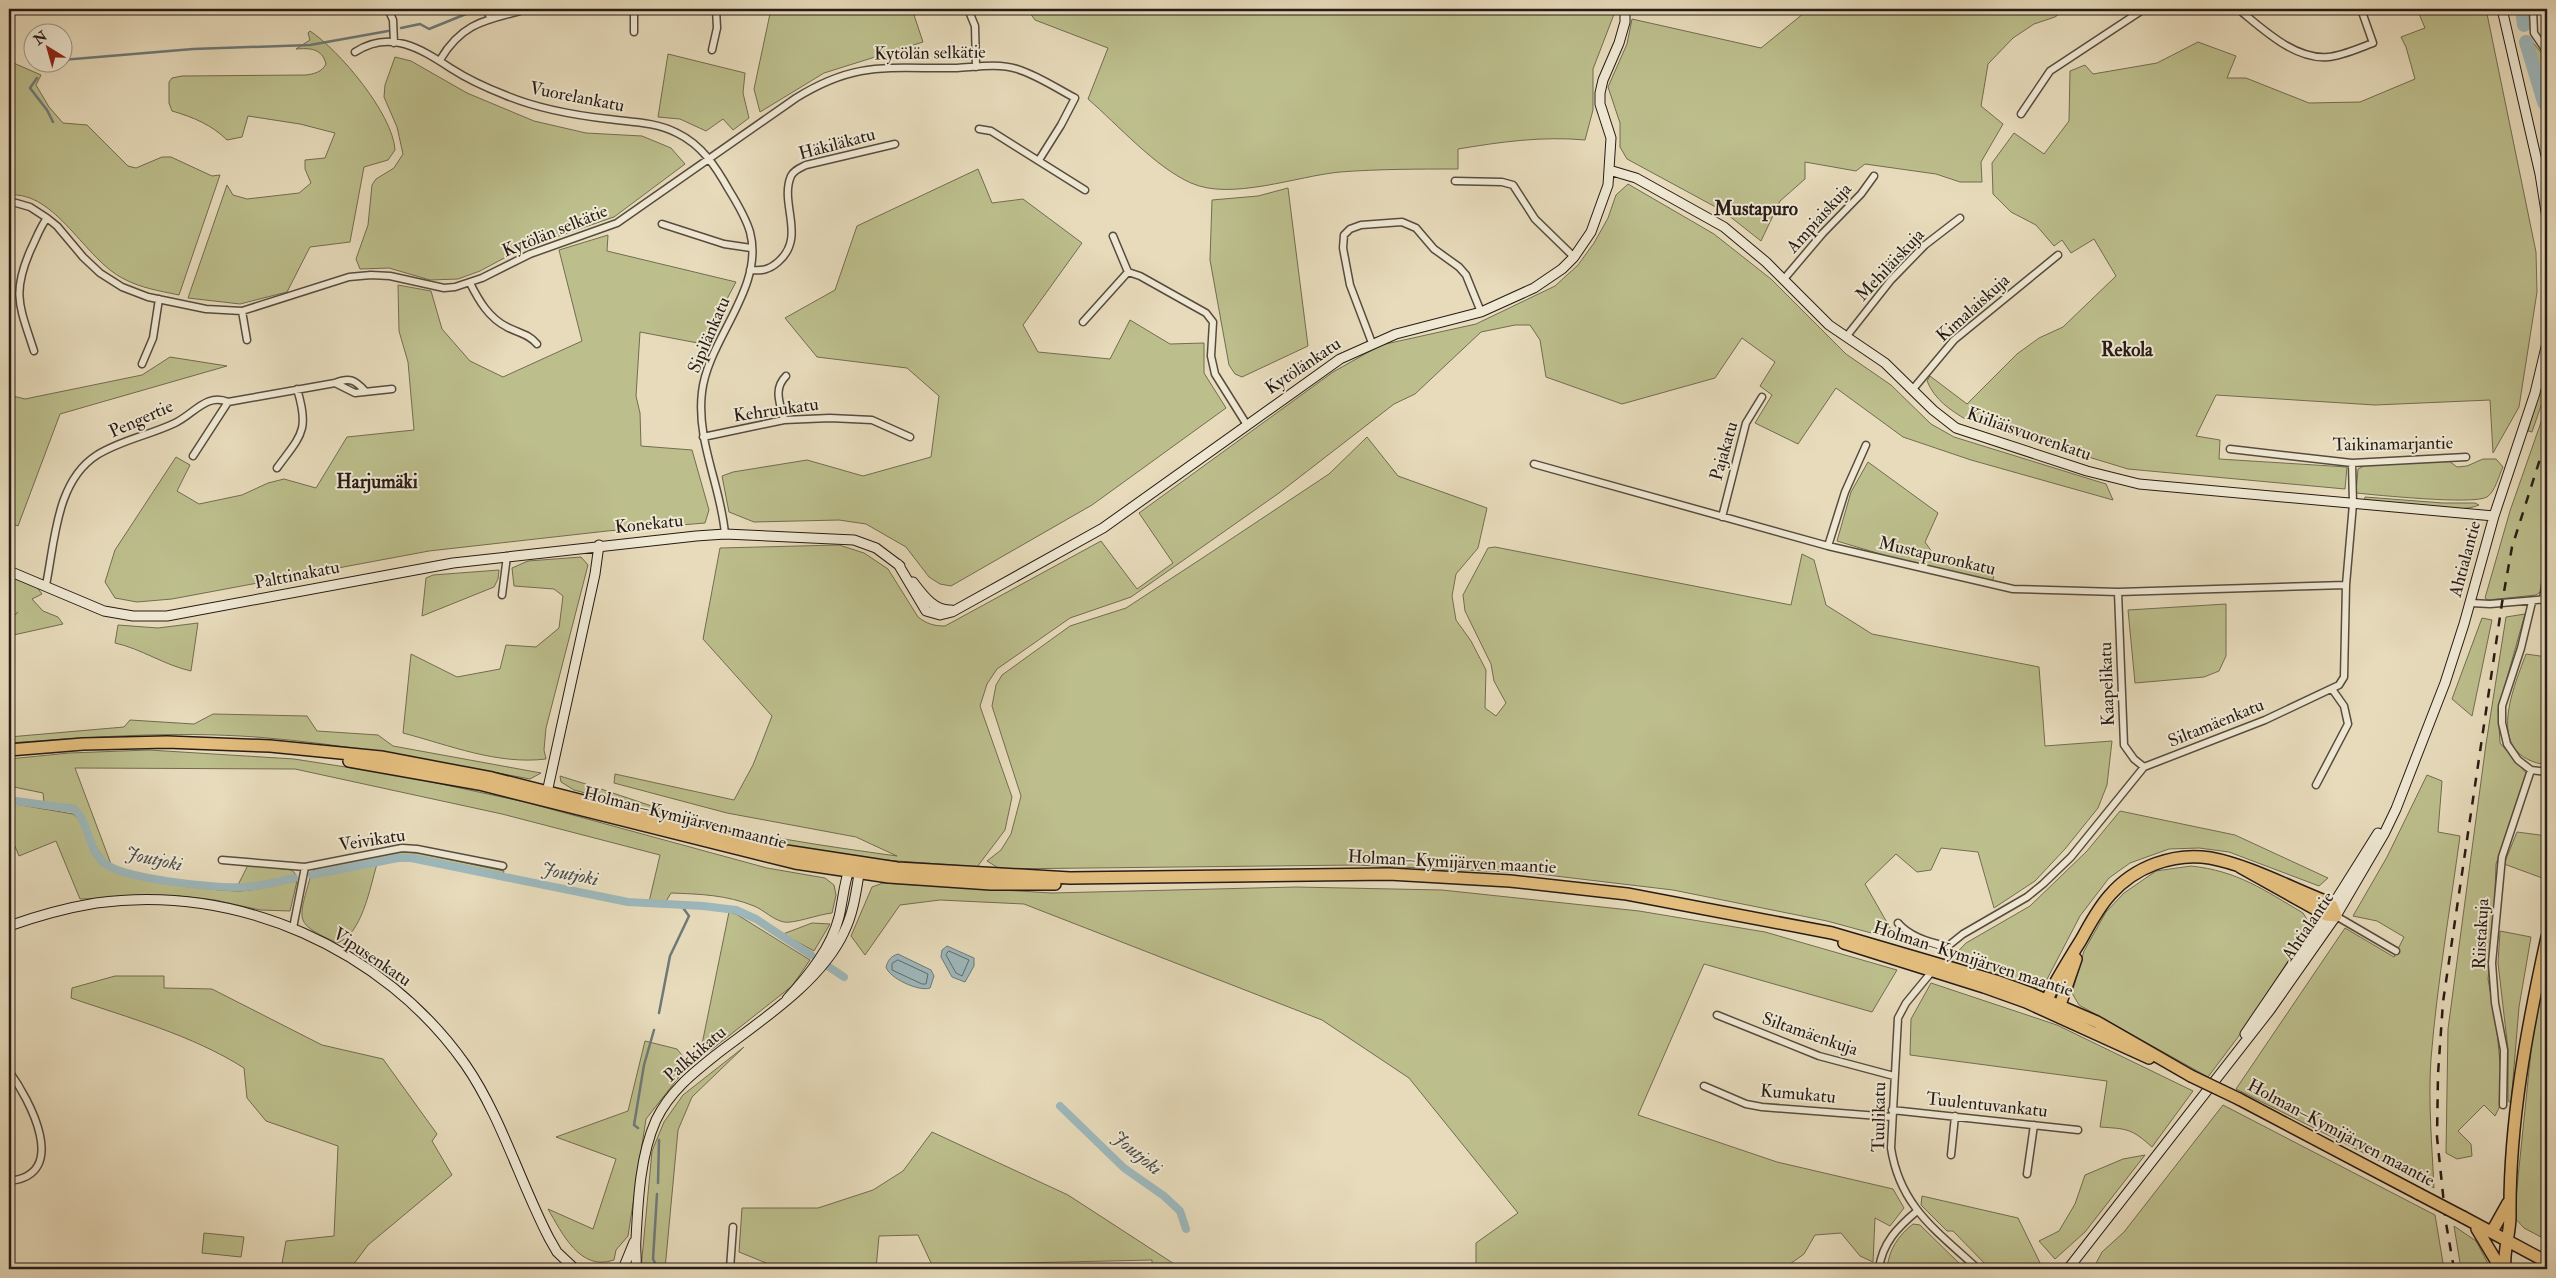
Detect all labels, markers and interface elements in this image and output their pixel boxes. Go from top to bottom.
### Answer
north arrow [22,22,72,72]
text: N [30,27,51,49]
street label: Kytölän selkätie [874,41,986,65]
street label: Vuorelankatu [528,77,626,117]
street label: Häkiläkatu [796,123,878,165]
street label: Ampiaiskuja [1781,178,1857,259]
district label: Mustapuro [1713,197,1798,222]
street label: Kytölän selkätie [499,199,611,263]
street label: Mehiläiskuja [1850,223,1930,306]
street label: Kimalaiskuja [1931,269,2015,347]
street label: Sipilänkatu [683,293,735,377]
street label: Kytölänkatu [1261,332,1345,400]
district label: Rekola [2101,338,2154,362]
street label: Kehruukatu [732,393,820,427]
street label: Pengertie [105,394,177,443]
street label: Kiiliäisvuorenkatu [1964,402,2094,466]
street label: Pajakatu [1705,419,1743,483]
street label: Taikinamarjantie [2333,431,2454,457]
district label: Harjumäki [336,470,418,494]
street label: Konekatu [614,509,684,539]
street label: Ahtialantie [2444,518,2486,601]
street label: Mustapuronkatu [1876,531,1998,581]
street label: Palttinakatu [253,555,341,595]
street label: Kaapelikatu [2094,641,2120,727]
street label: Siltamäenkatu [2165,693,2267,753]
street label: Holman–Kymijärven maantie [581,782,789,855]
street label: Veivikatu [337,823,407,857]
water label: Joutjoki [123,841,185,877]
street label: Holman–Kymijärven maantie [1347,845,1557,879]
water label: Joutjoki [539,857,601,891]
street label: Ahtialantie [2276,887,2340,966]
street label: Riistakuja [2468,897,2494,970]
street label: Holman–Kymijärven maantie [1870,916,2076,1002]
street label: Vipusenkatu [328,922,416,992]
street label: Siltamäenkuja [1759,1007,1862,1061]
street label: Palkkikatu [659,1021,731,1087]
street label: Holman–Kymijärven maantie [2243,1074,2439,1192]
street label: Kumukatu [1759,1079,1837,1109]
street label: Tuulikatu [1867,1082,1891,1152]
street label: Tuulentuvankatu [1925,1087,2049,1123]
water label: Joutjoki [1107,1126,1167,1180]

